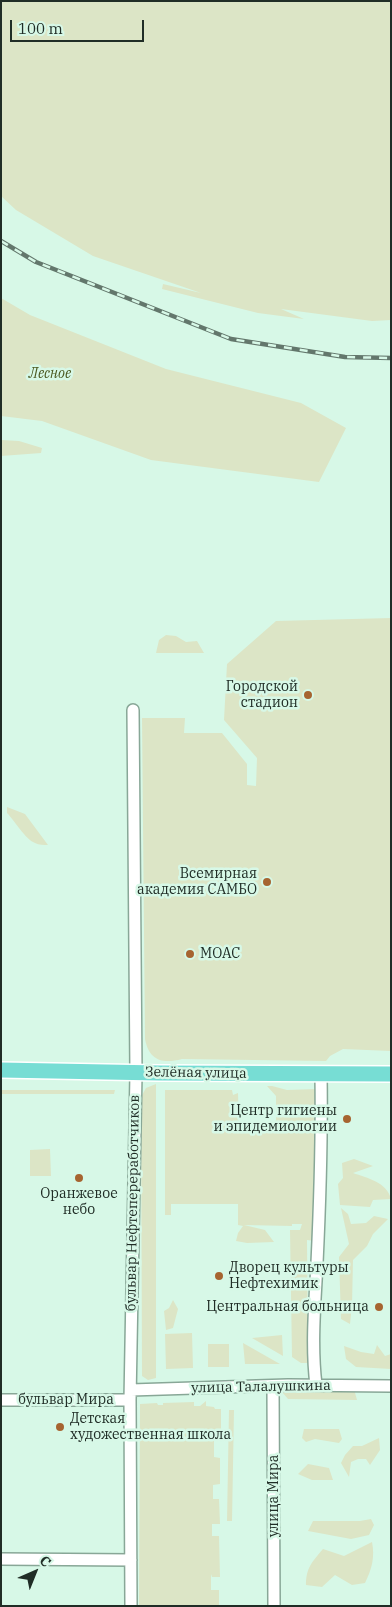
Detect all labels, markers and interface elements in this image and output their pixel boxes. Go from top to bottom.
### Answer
scale bar [12,10,146,42]
text: 100 m [18,19,63,38]
park label: Лесное [29,366,71,382]
place label: Городской стадион [226,679,298,712]
marker: Городской стадион [302,689,314,701]
place label: Всемирная академия САМБО [137,866,257,899]
marker: Всемирная академия САМБО [261,876,273,888]
place label: МОАС [200,946,240,962]
marker: МОАС [184,948,196,960]
street label: Зелёная улица [145,1064,247,1082]
street label: бульвар Нефтепереработчиков [123,1095,143,1311]
place label: Центр гигиены и эпидемиологии [213,1103,337,1136]
marker: Центр гигиены и эпидемиологии [341,1113,353,1125]
marker: Оранжевое небо [73,1172,85,1184]
place label: Оранжевое небо [40,1186,118,1218]
place label: Дворец культуры Нефтехимик [229,1260,349,1292]
marker: Дворец культуры Нефтехимик [213,1270,225,1282]
place label: Центральная больница [206,1299,369,1315]
marker: Центральная больница [373,1301,385,1313]
street label: улица Талалушкина [191,1377,331,1397]
street label: бульвар Мира [18,1392,114,1408]
place label: Детская художественная школа [70,1411,231,1444]
marker: Детская художественная школа [54,1421,66,1433]
street label: улица Мира [266,1455,282,1537]
north arrow [10,1547,60,1597]
text: С [36,1552,55,1571]

